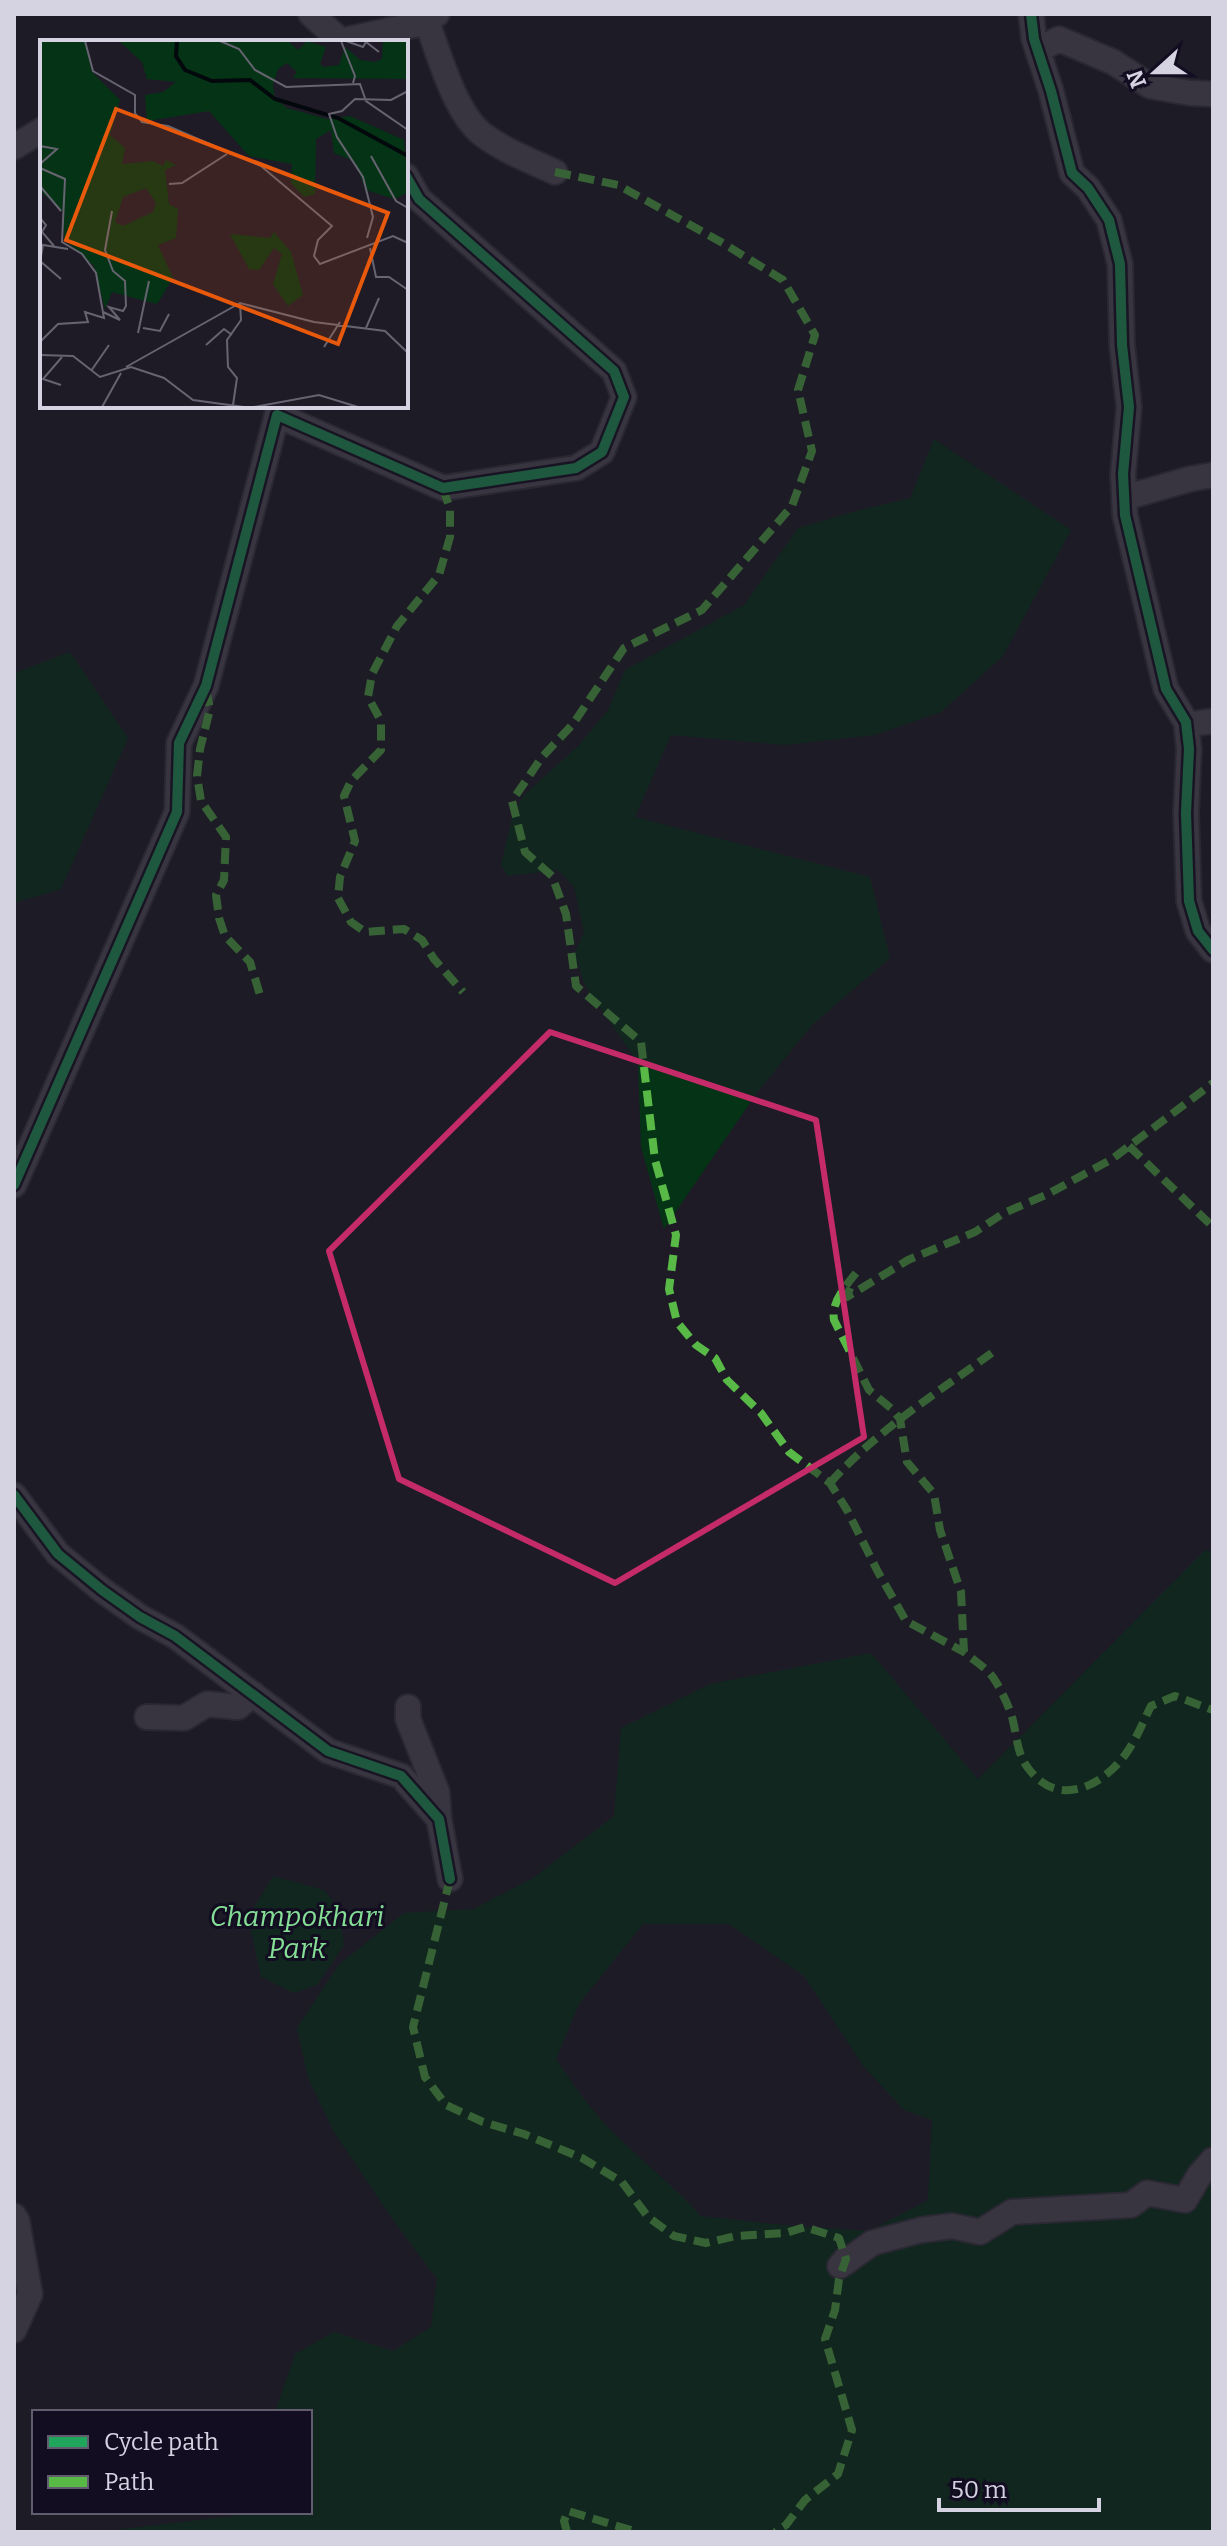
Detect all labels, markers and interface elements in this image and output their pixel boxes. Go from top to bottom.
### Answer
north arrow [1115,32,1195,112]
inset map [40,40,408,408]
text: N [1121,66,1152,92]
park label: Champokhari Park [210,1900,384,1965]
legend [32,2410,312,2514]
text: Cycle path [104,2428,219,2456]
scale bar [939,2462,1099,2512]
text: Path [104,2468,154,2496]
text: 50 m [951,2476,1007,2504]

